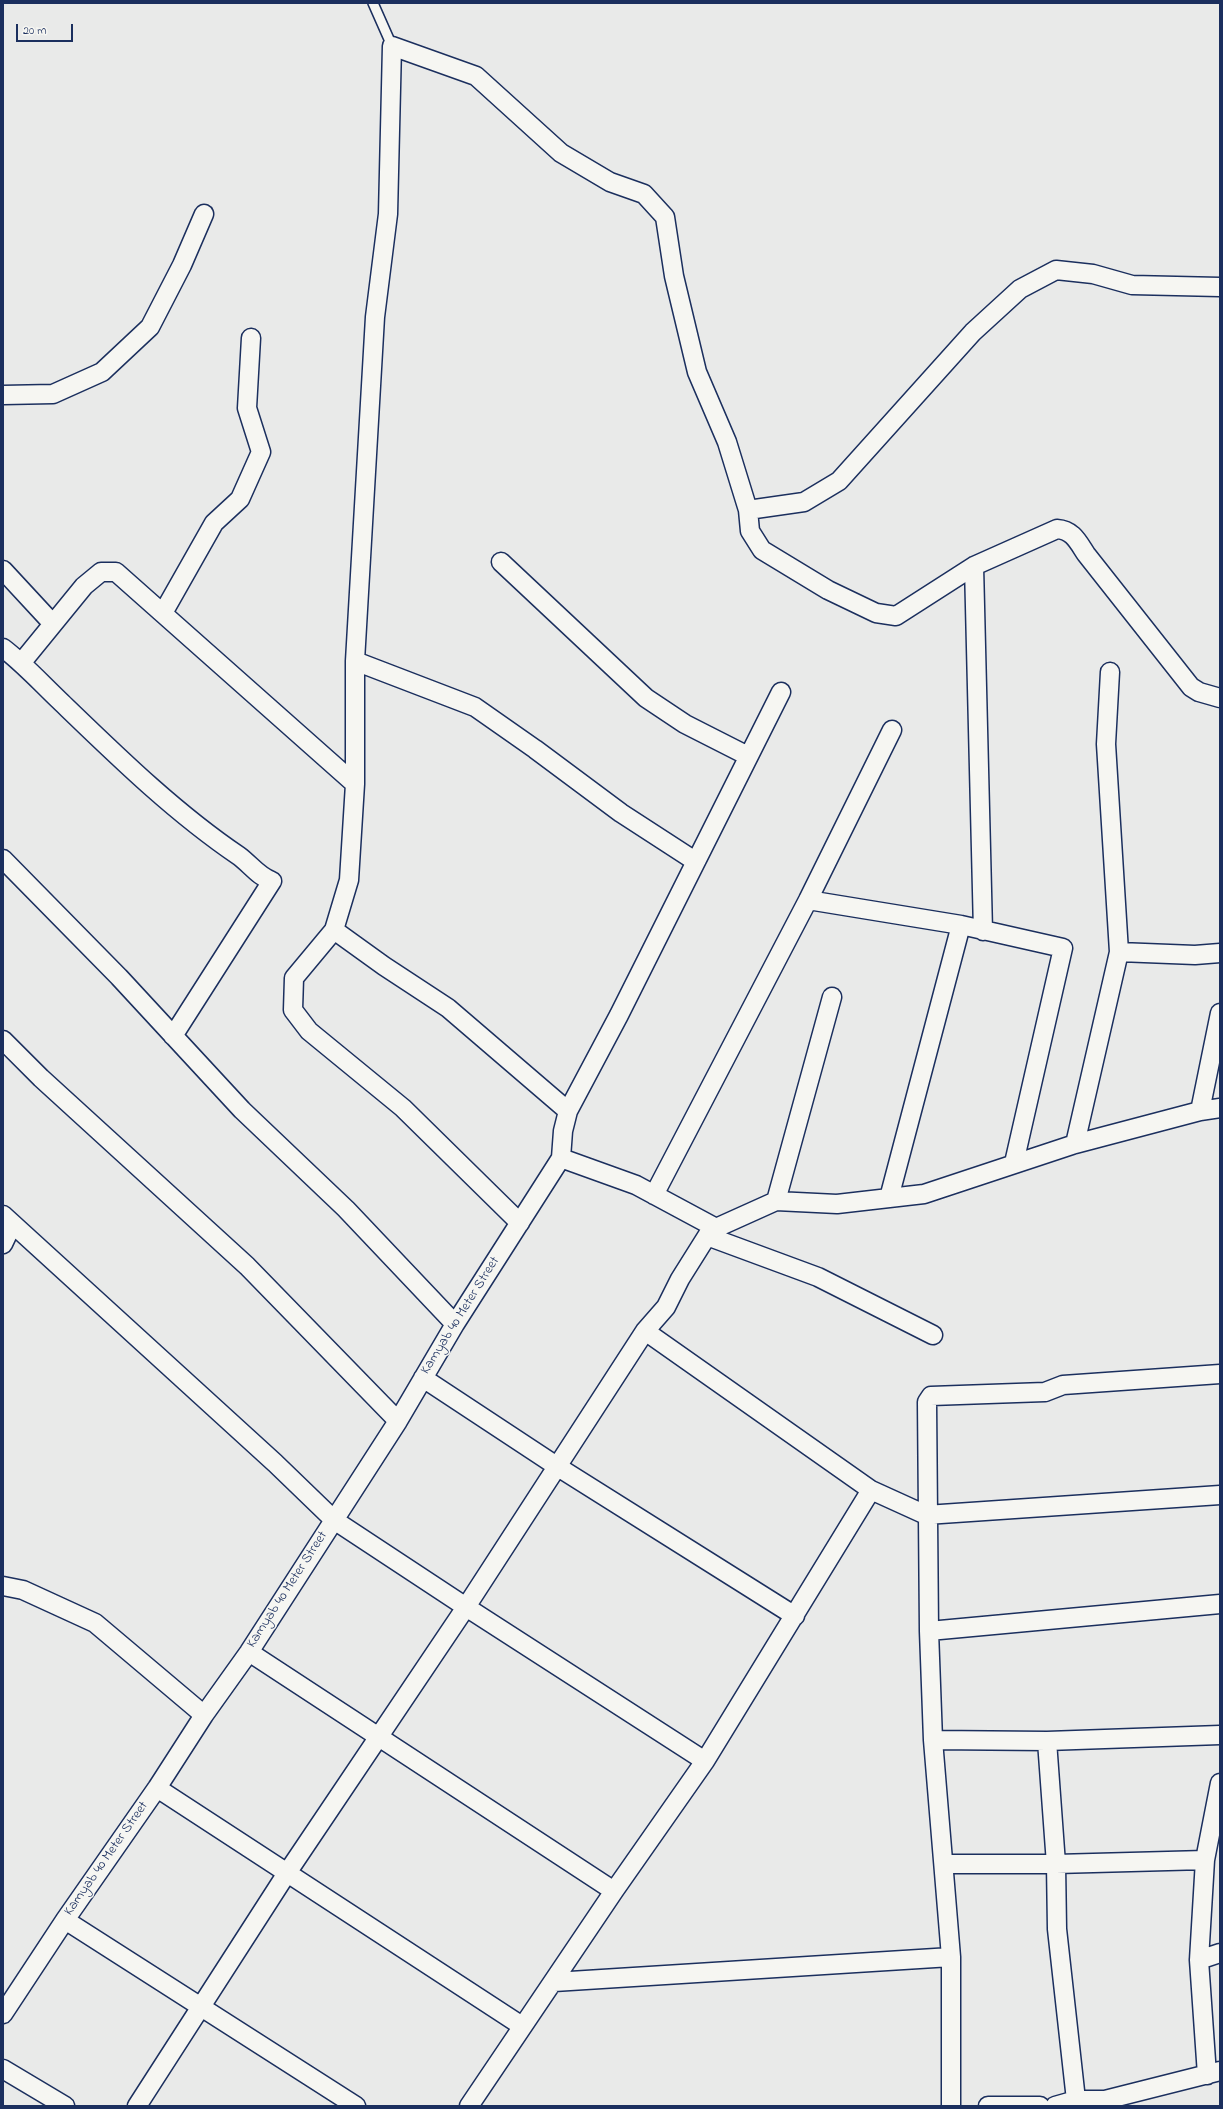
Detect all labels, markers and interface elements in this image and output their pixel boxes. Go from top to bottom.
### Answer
scale bar [18,16,75,42]
text: 20 m [23,22,46,40]
street label: Kamyab 40 Meter Street [418,1254,504,1378]
street label: Kamyab 40 Meter Street [244,1529,332,1651]
street label: Kamyab 40 Meter Street [61,1799,153,1919]

